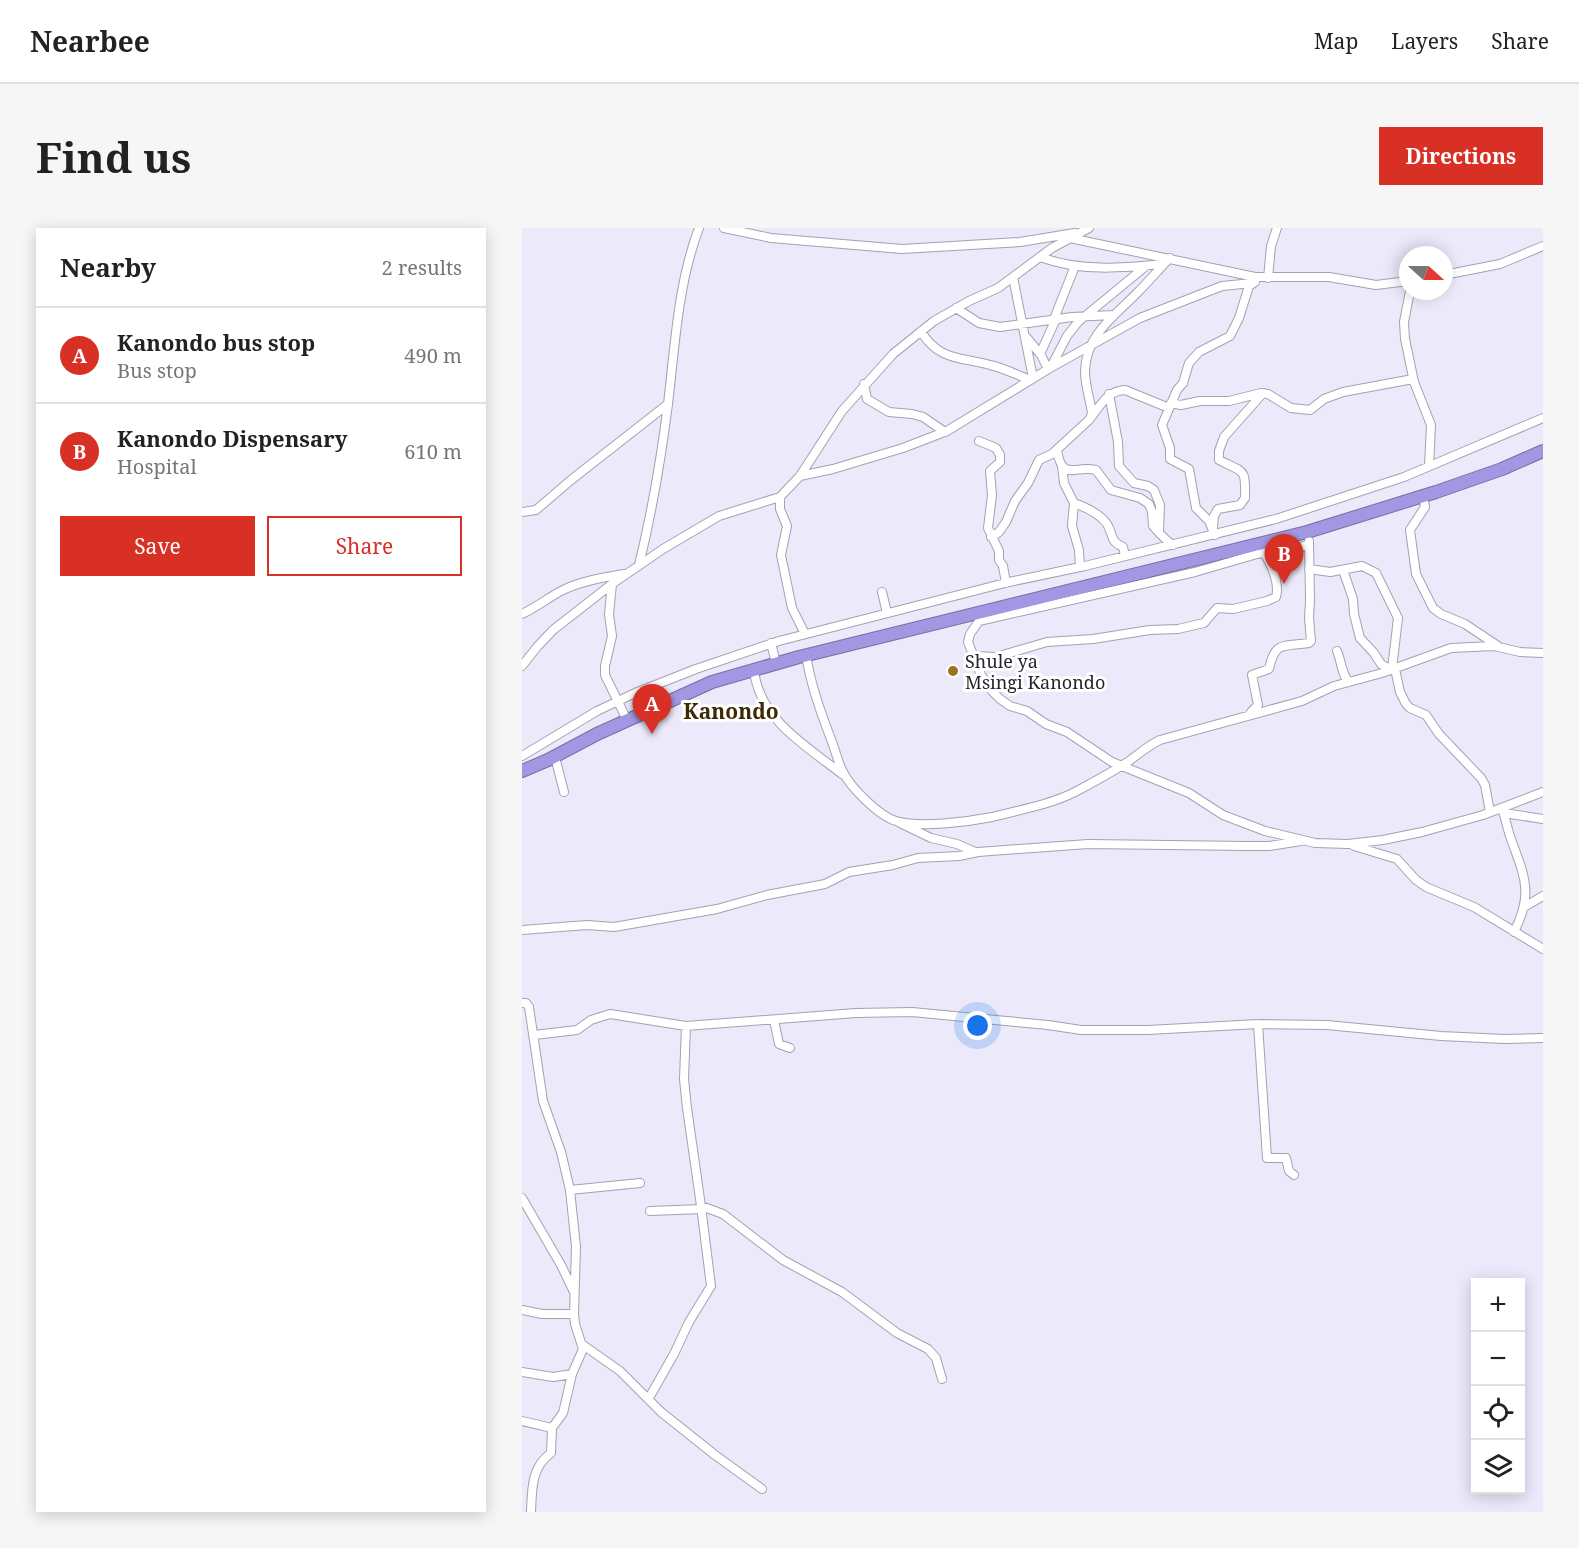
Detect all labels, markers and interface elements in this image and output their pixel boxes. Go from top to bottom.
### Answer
text: Nearbee [30,22,150,60]
text: Map [1314,27,1358,55]
text: Layers [1391,27,1458,55]
text: Share [1491,27,1549,55]
button: Directions [1379,127,1543,185]
text: Find us [36,128,191,185]
north arrow [1399,246,1453,300]
text: Nearby [60,249,156,285]
text: 2 results [382,254,462,281]
text: Kanondo bus stop [117,327,315,357]
text: A [72,342,87,369]
text: 490 m [404,342,462,369]
text: Bus stop [117,357,197,384]
text: Kanondo Dispensary [117,423,347,453]
text: B [73,438,86,465]
text: 610 m [404,438,462,465]
text: Hospital [117,453,197,480]
button: Save [60,516,255,576]
button: Share [267,516,462,576]
pin: B [1264,534,1304,584]
place label: Shule ya Msingi Kanondo [965,649,1105,694]
marker: Shule ya Msingi Kanondo [946,664,960,678]
pin: A [632,684,672,734]
district label: Kanondo [683,697,779,725]
your location [963,1011,992,1040]
map controls [1471,1278,1525,1494]
button: + [1471,1278,1525,1332]
button: − [1471,1332,1525,1386]
button: locate [1471,1386,1525,1440]
button: layers [1471,1440,1525,1494]

